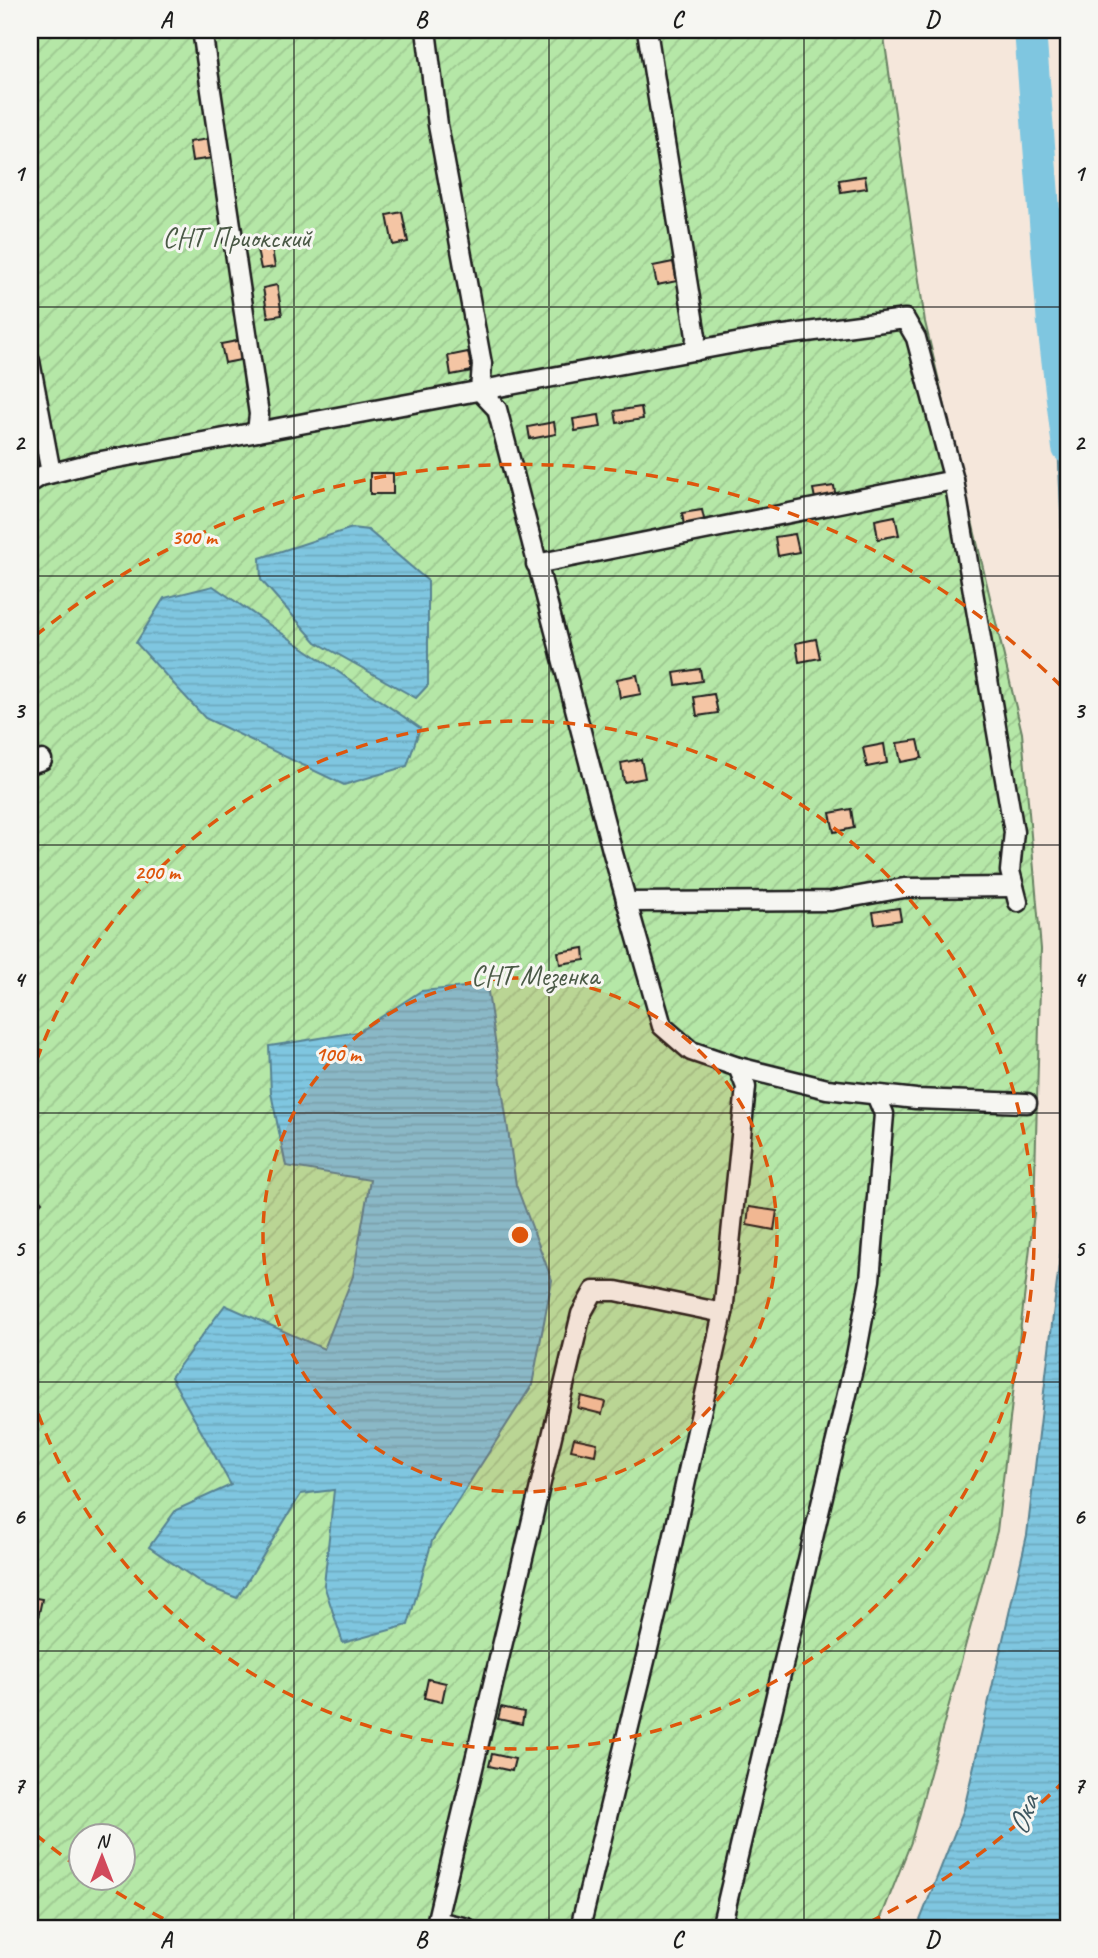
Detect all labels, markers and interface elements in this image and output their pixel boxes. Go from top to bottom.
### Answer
text: A [160,5,174,34]
text: B [415,5,429,34]
text: C [672,5,686,34]
text: D [925,5,941,34]
text: 1 [14,159,27,188]
text: 1 [1074,159,1087,188]
park label: СНТ Приокский [163,220,313,255]
text: 2 [14,428,27,457]
text: 2 [1074,428,1087,457]
text: 300 m [171,524,219,550]
text: 3 [14,696,27,725]
text: 3 [1074,696,1087,725]
text: 200 m [134,859,182,885]
park label: СНТ Мезенка [471,958,601,994]
text: 4 [14,965,27,994]
text: 4 [1074,965,1087,994]
text: 100 m [315,1041,363,1067]
centre of rings [508,1223,532,1247]
text: 5 [14,1234,26,1263]
text: 5 [1074,1234,1086,1263]
text: 6 [14,1502,27,1531]
text: 6 [1074,1502,1087,1531]
text: 7 [14,1771,27,1800]
text: 7 [1074,1771,1087,1800]
water label: Ока [999,1788,1048,1840]
north arrow [66,1822,136,1892]
text: N [96,1829,111,1853]
text: A [160,1925,174,1954]
text: B [415,1925,429,1954]
text: C [672,1925,686,1954]
text: D [925,1925,941,1954]

